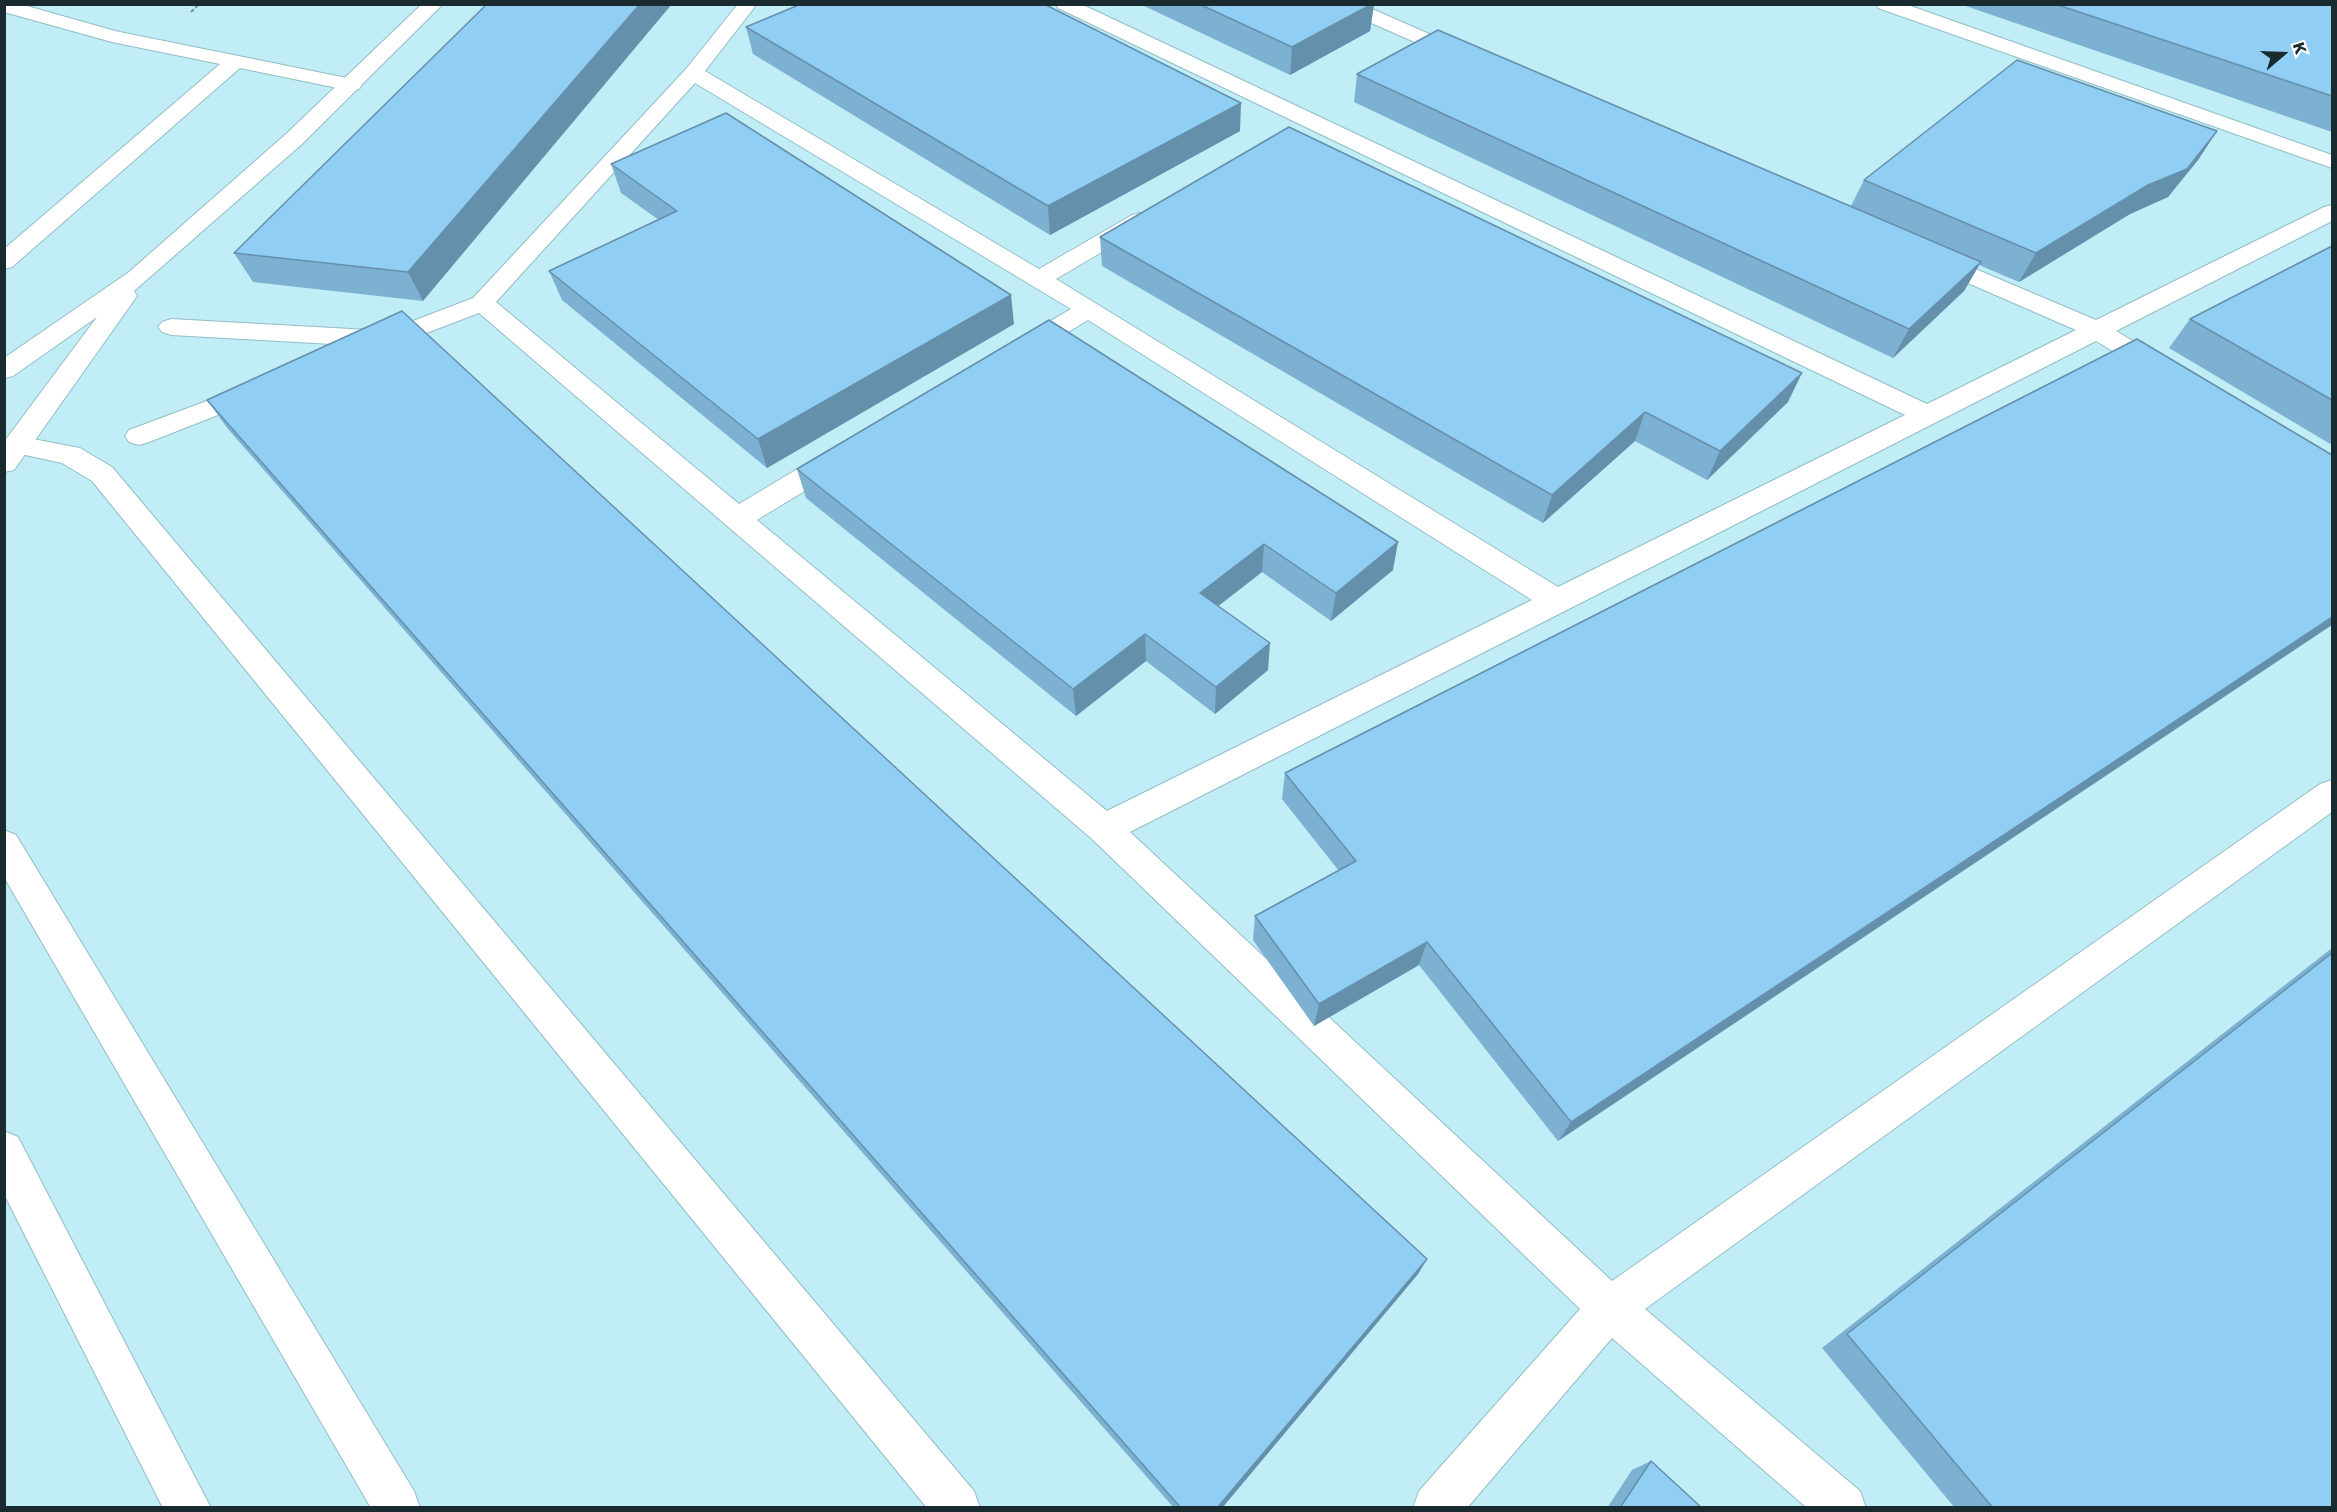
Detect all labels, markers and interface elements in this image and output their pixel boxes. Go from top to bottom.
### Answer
north arrow [2253,24,2313,84]
text: K [2289,39,2311,57]

